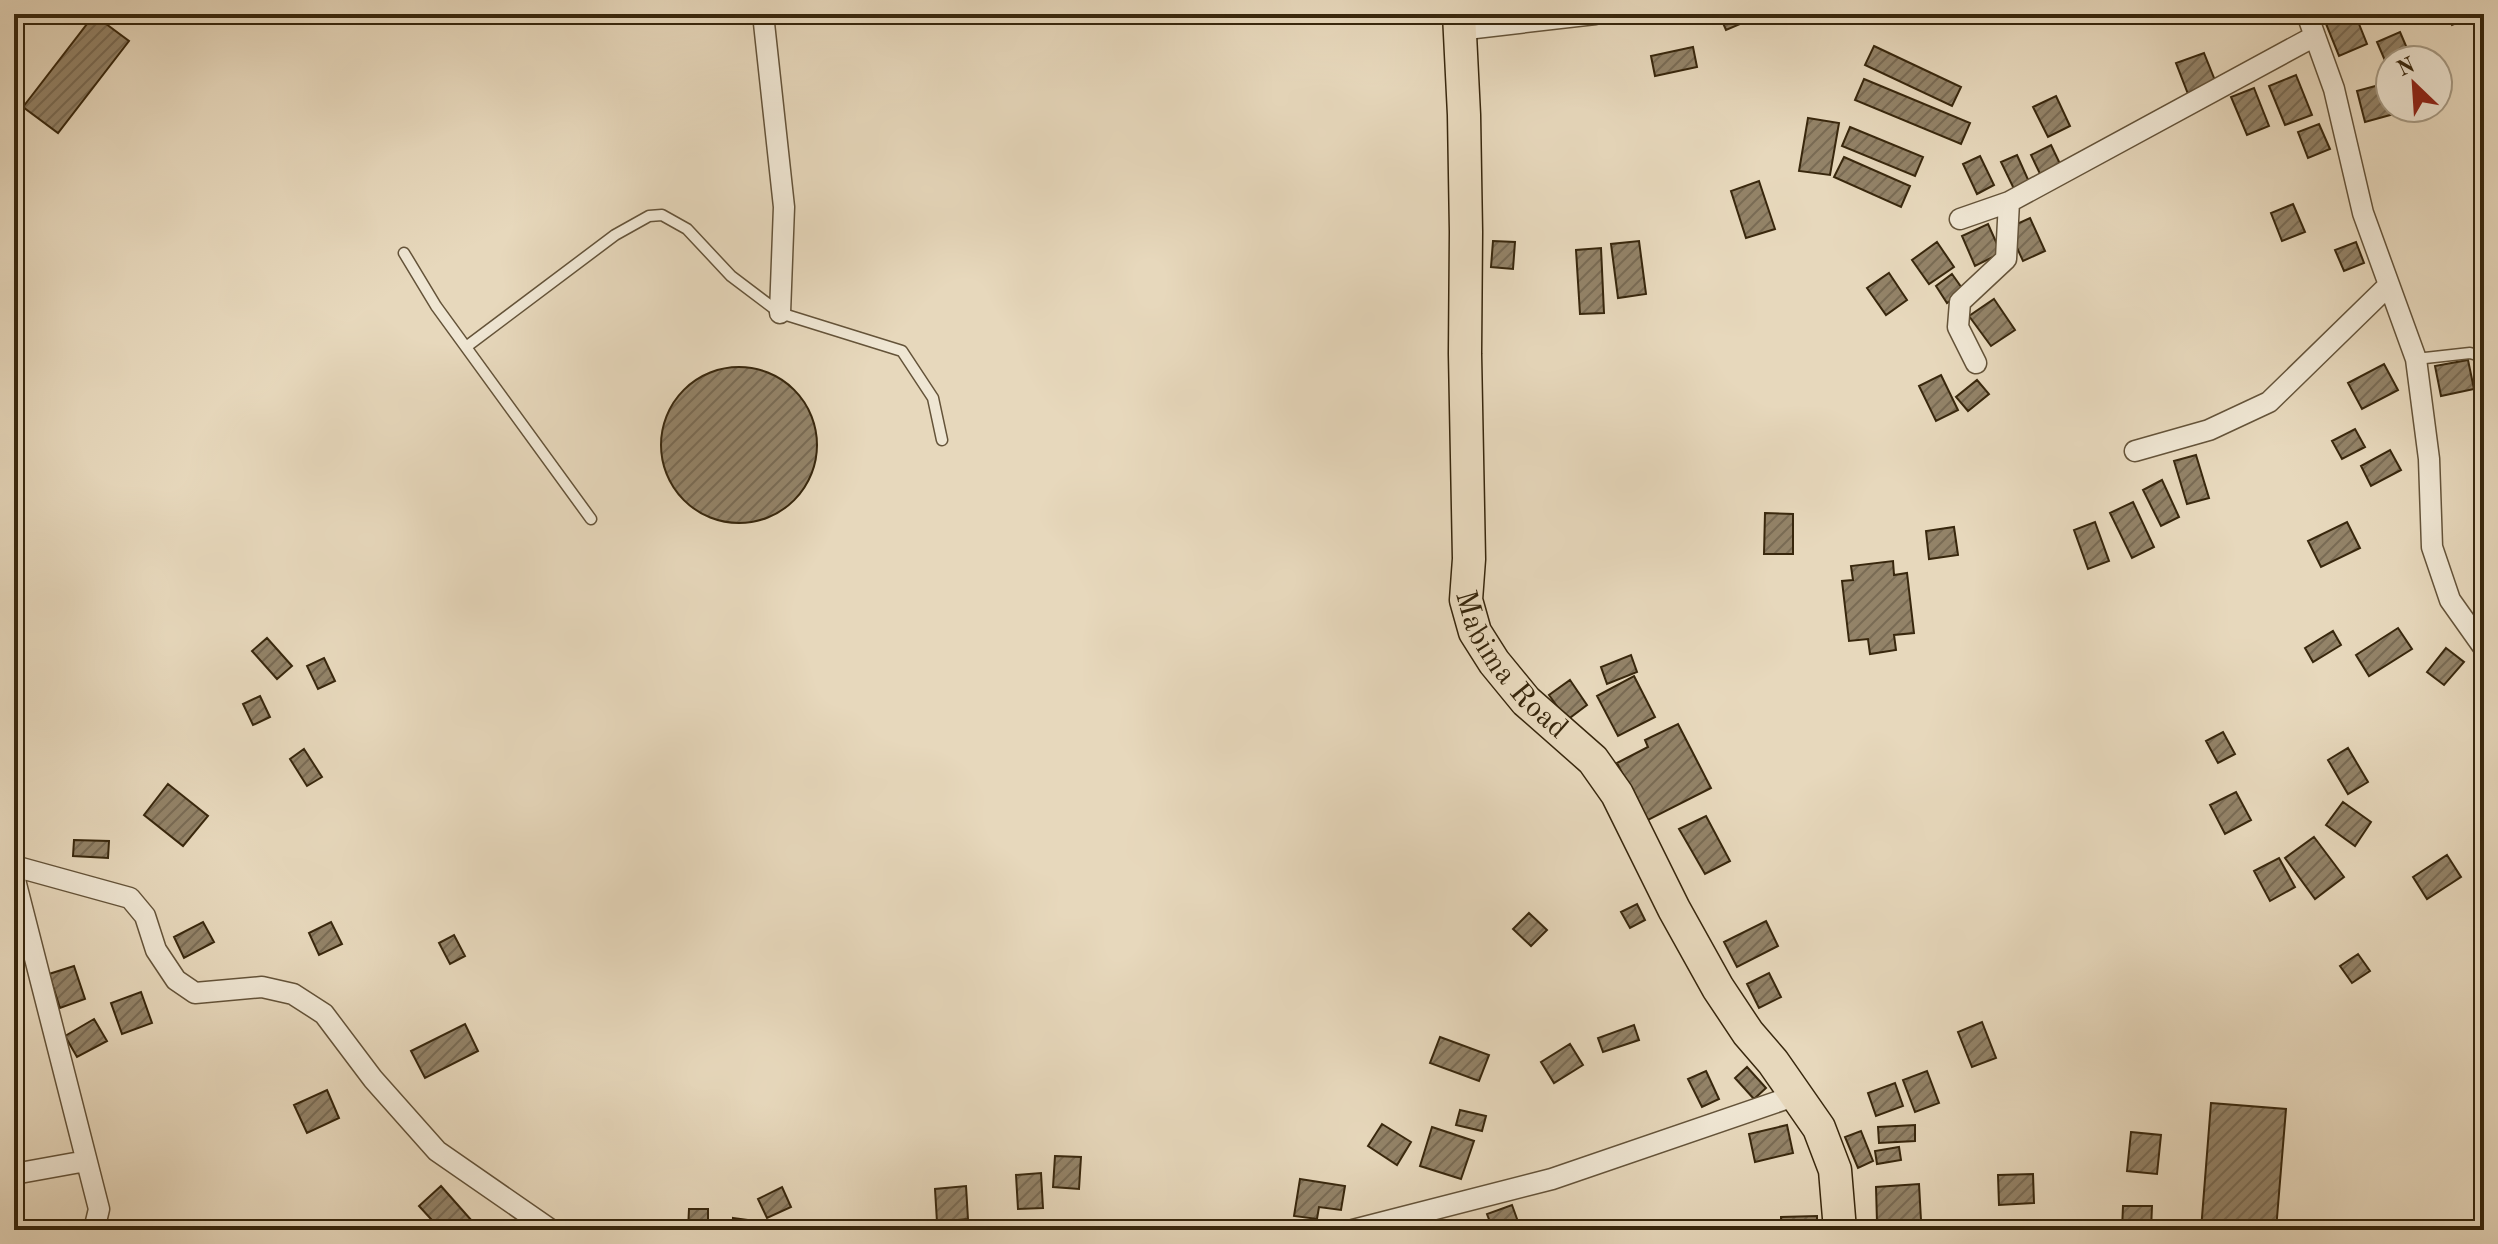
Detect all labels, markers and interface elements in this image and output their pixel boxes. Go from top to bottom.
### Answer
north arrow [2374,44,2454,124]
text: N [2394,54,2419,81]
street label: Mabima Road [1449,587,1573,745]

